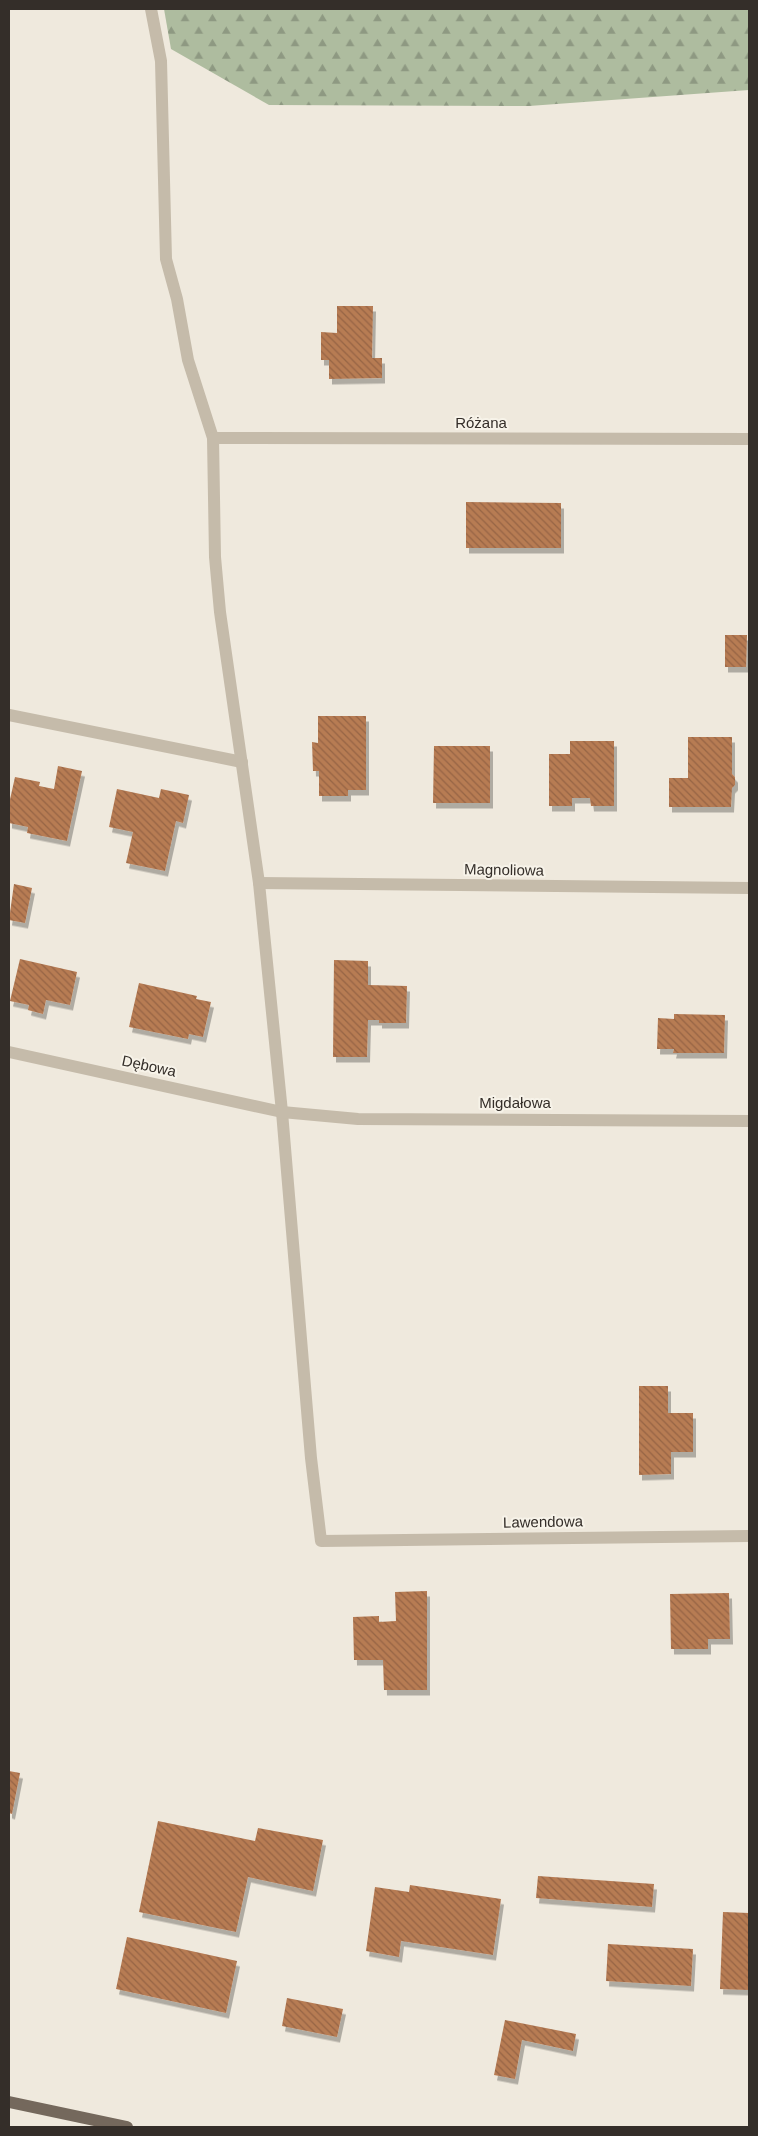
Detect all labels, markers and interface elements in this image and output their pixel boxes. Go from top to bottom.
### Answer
street label: Różana [455,414,508,431]
street label: Magnoliowa [464,860,545,879]
street label: Dębowa [120,1051,178,1080]
street label: Migdałowa [479,1094,552,1111]
street label: Lawendowa [503,1512,584,1531]

